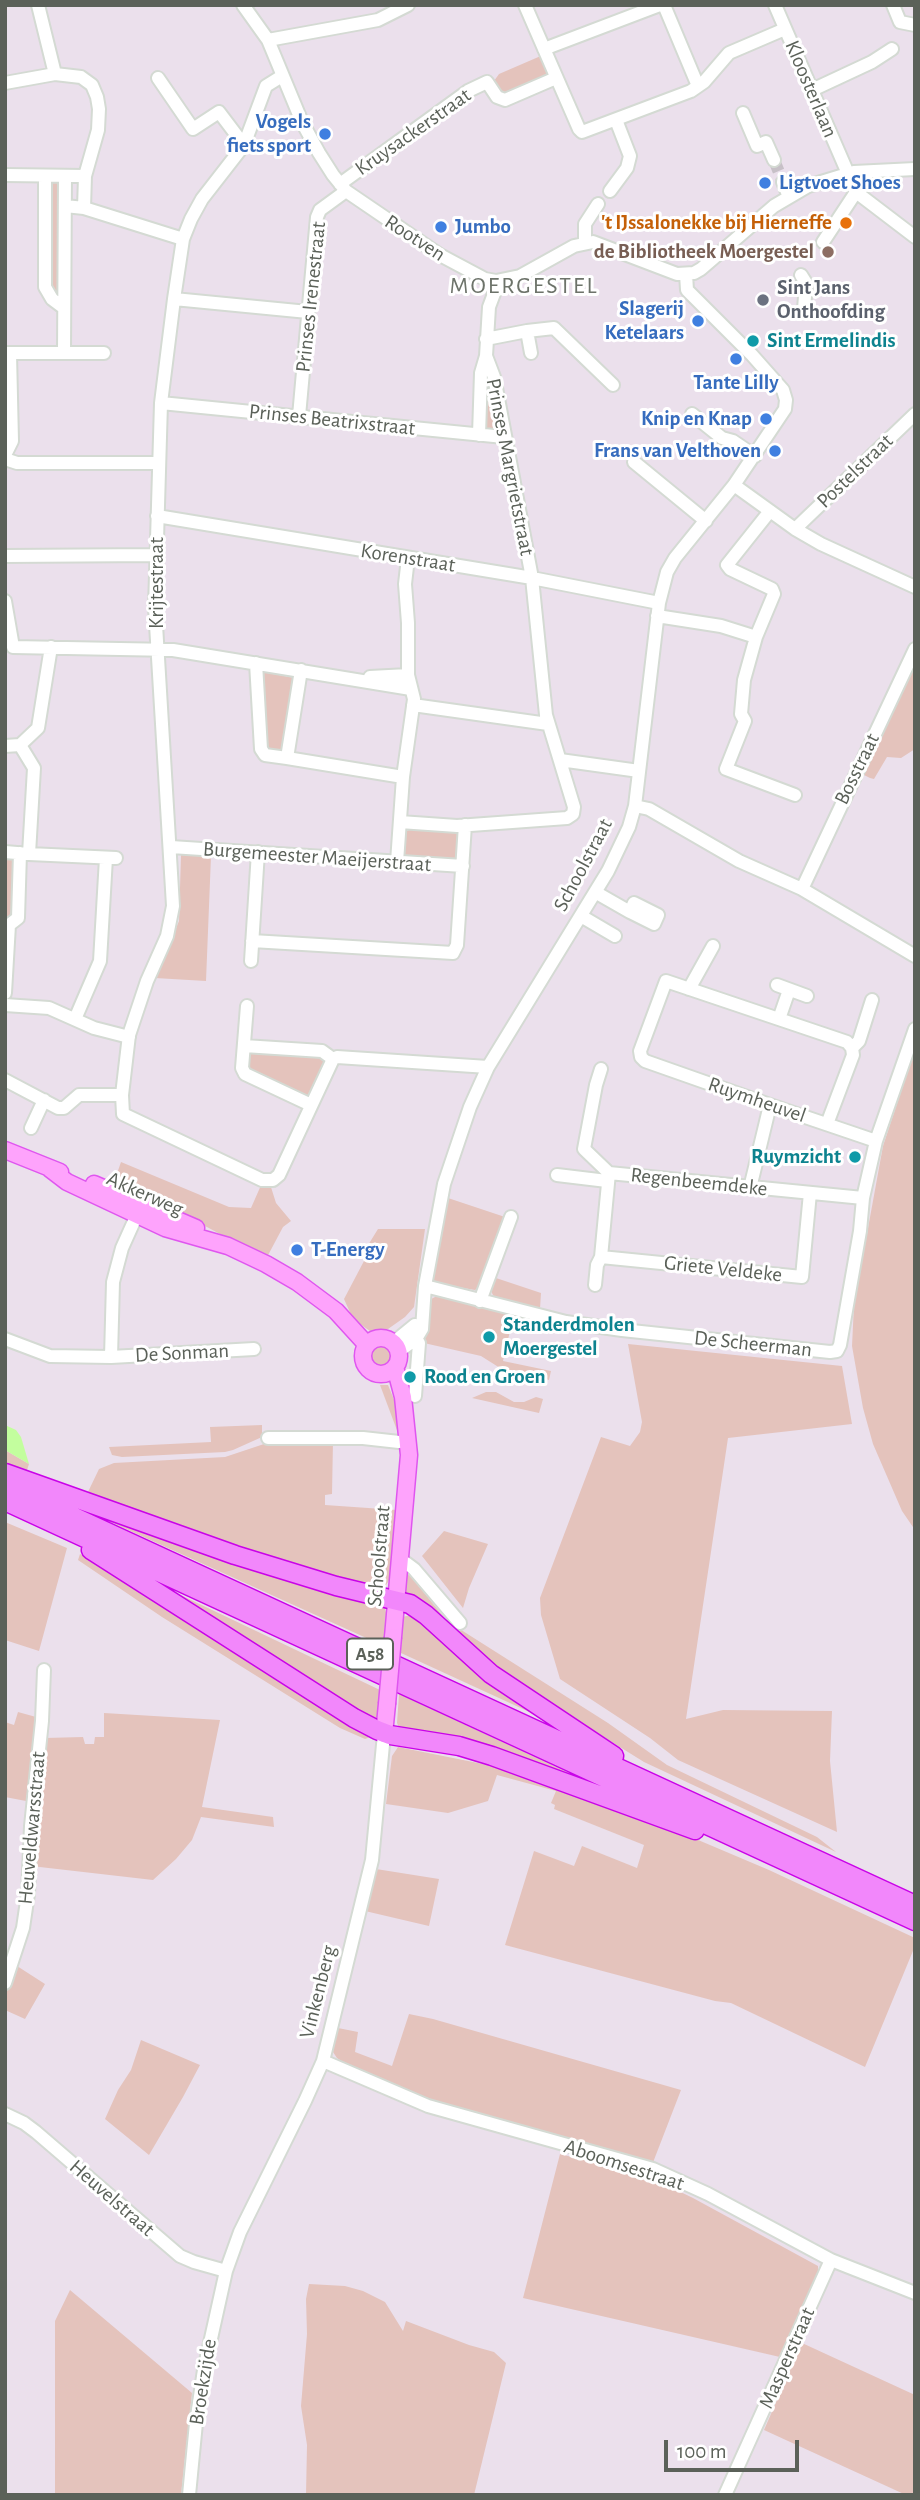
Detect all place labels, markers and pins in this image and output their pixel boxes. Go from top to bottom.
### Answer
place label: Vogels fiets sport [226,109,311,159]
marker: Vogels fiets sport [317,126,333,142]
place label: Ligtvoet Shoes [779,170,901,196]
marker: Ligtvoet Shoes [757,175,773,191]
place label: 't IJssalonekke bij Hierneffe [601,210,832,236]
place label: Jumbo [455,214,511,240]
marker: 't IJssalonekke bij Hierneffe [838,215,854,231]
marker: Jumbo [433,219,449,235]
place label: de Bibliotheek Moergestel [594,239,814,265]
marker: de Bibliotheek Moergestel [820,244,836,260]
place label: Sint Jans Onthoofding [777,275,885,325]
marker: Sint Jans Onthoofding [755,292,771,308]
place label: Slagerij Ketelaars [605,296,684,346]
marker: Slagerij Ketelaars [690,313,706,329]
place label: Sint Ermelindis [767,328,896,354]
marker: Sint Ermelindis [745,333,761,349]
marker: Tante Lilly [728,351,744,367]
place label: Tante Lilly [693,370,779,396]
place label: Knip en Knap [641,406,752,432]
marker: Knip en Knap [758,411,774,427]
place label: Frans van Velthoven [594,438,761,464]
marker: Frans van Velthoven [767,443,783,459]
place label: Ruymzicht [751,1144,841,1170]
marker: Ruymzicht [847,1149,863,1165]
place label: T-Energy [311,1237,385,1263]
marker: T-Energy [289,1242,305,1258]
place label: Standerdmolen Moergestel [503,1312,635,1362]
marker: Standerdmolen Moergestel [481,1329,497,1345]
place label: Rood en Groen [424,1364,546,1390]
marker: Rood en Groen [402,1369,418,1385]

